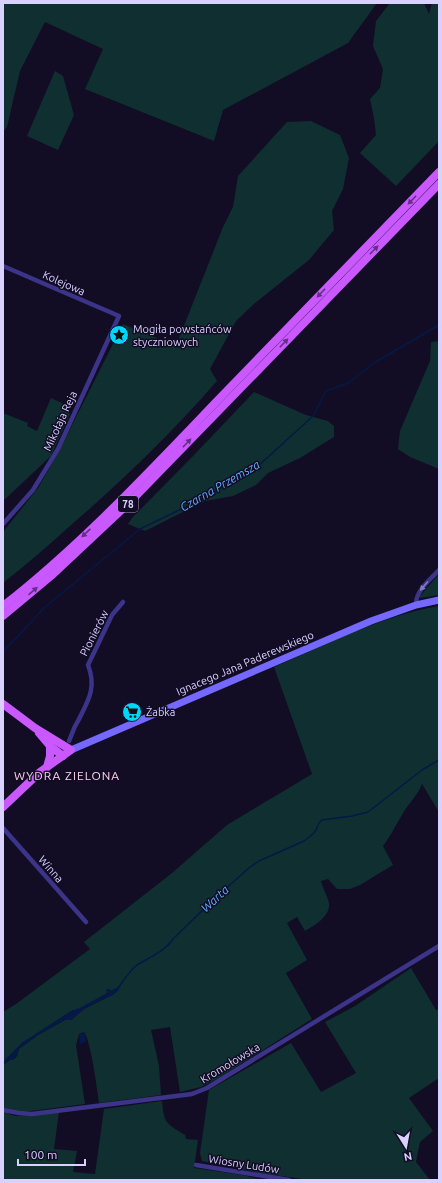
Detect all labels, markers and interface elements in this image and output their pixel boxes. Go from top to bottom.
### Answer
one-way arrow [407,195,417,205]
one-way arrow [370,245,379,255]
street label: Kolejowa [41,268,87,298]
one-way arrow [316,288,326,298]
place label: Mogiła powstańców styczniowych [133,323,232,348]
place icon: Mogiła powstańców styczniowych [108,324,130,346]
one-way arrow [279,338,289,348]
street label: Mikołaja Reja [41,389,79,453]
one-way arrow [182,438,192,448]
water label: Czarna Przemsza [178,457,262,514]
road number: 78 [118,496,138,512]
one-way arrow [81,529,91,538]
one-way arrow [420,581,429,591]
one-way arrow [28,587,38,596]
street label: Pionierów [77,608,111,658]
street label: Ignacego Jana Paderewskiego [174,629,316,697]
supermarket icon: Żabka [121,701,143,723]
place label: Żabka [146,706,176,718]
district label: WYDRA ZIELONA [14,769,120,782]
street label: Winna [36,853,66,885]
water label: Warta [198,882,231,915]
street label: Kromołowska [198,1041,262,1085]
north arrow [386,1127,426,1167]
scale bar [18,1141,85,1167]
text: 100 m [24,1148,57,1161]
text: N [403,1150,413,1163]
street label: Wiosny Ludów [208,1152,281,1176]

